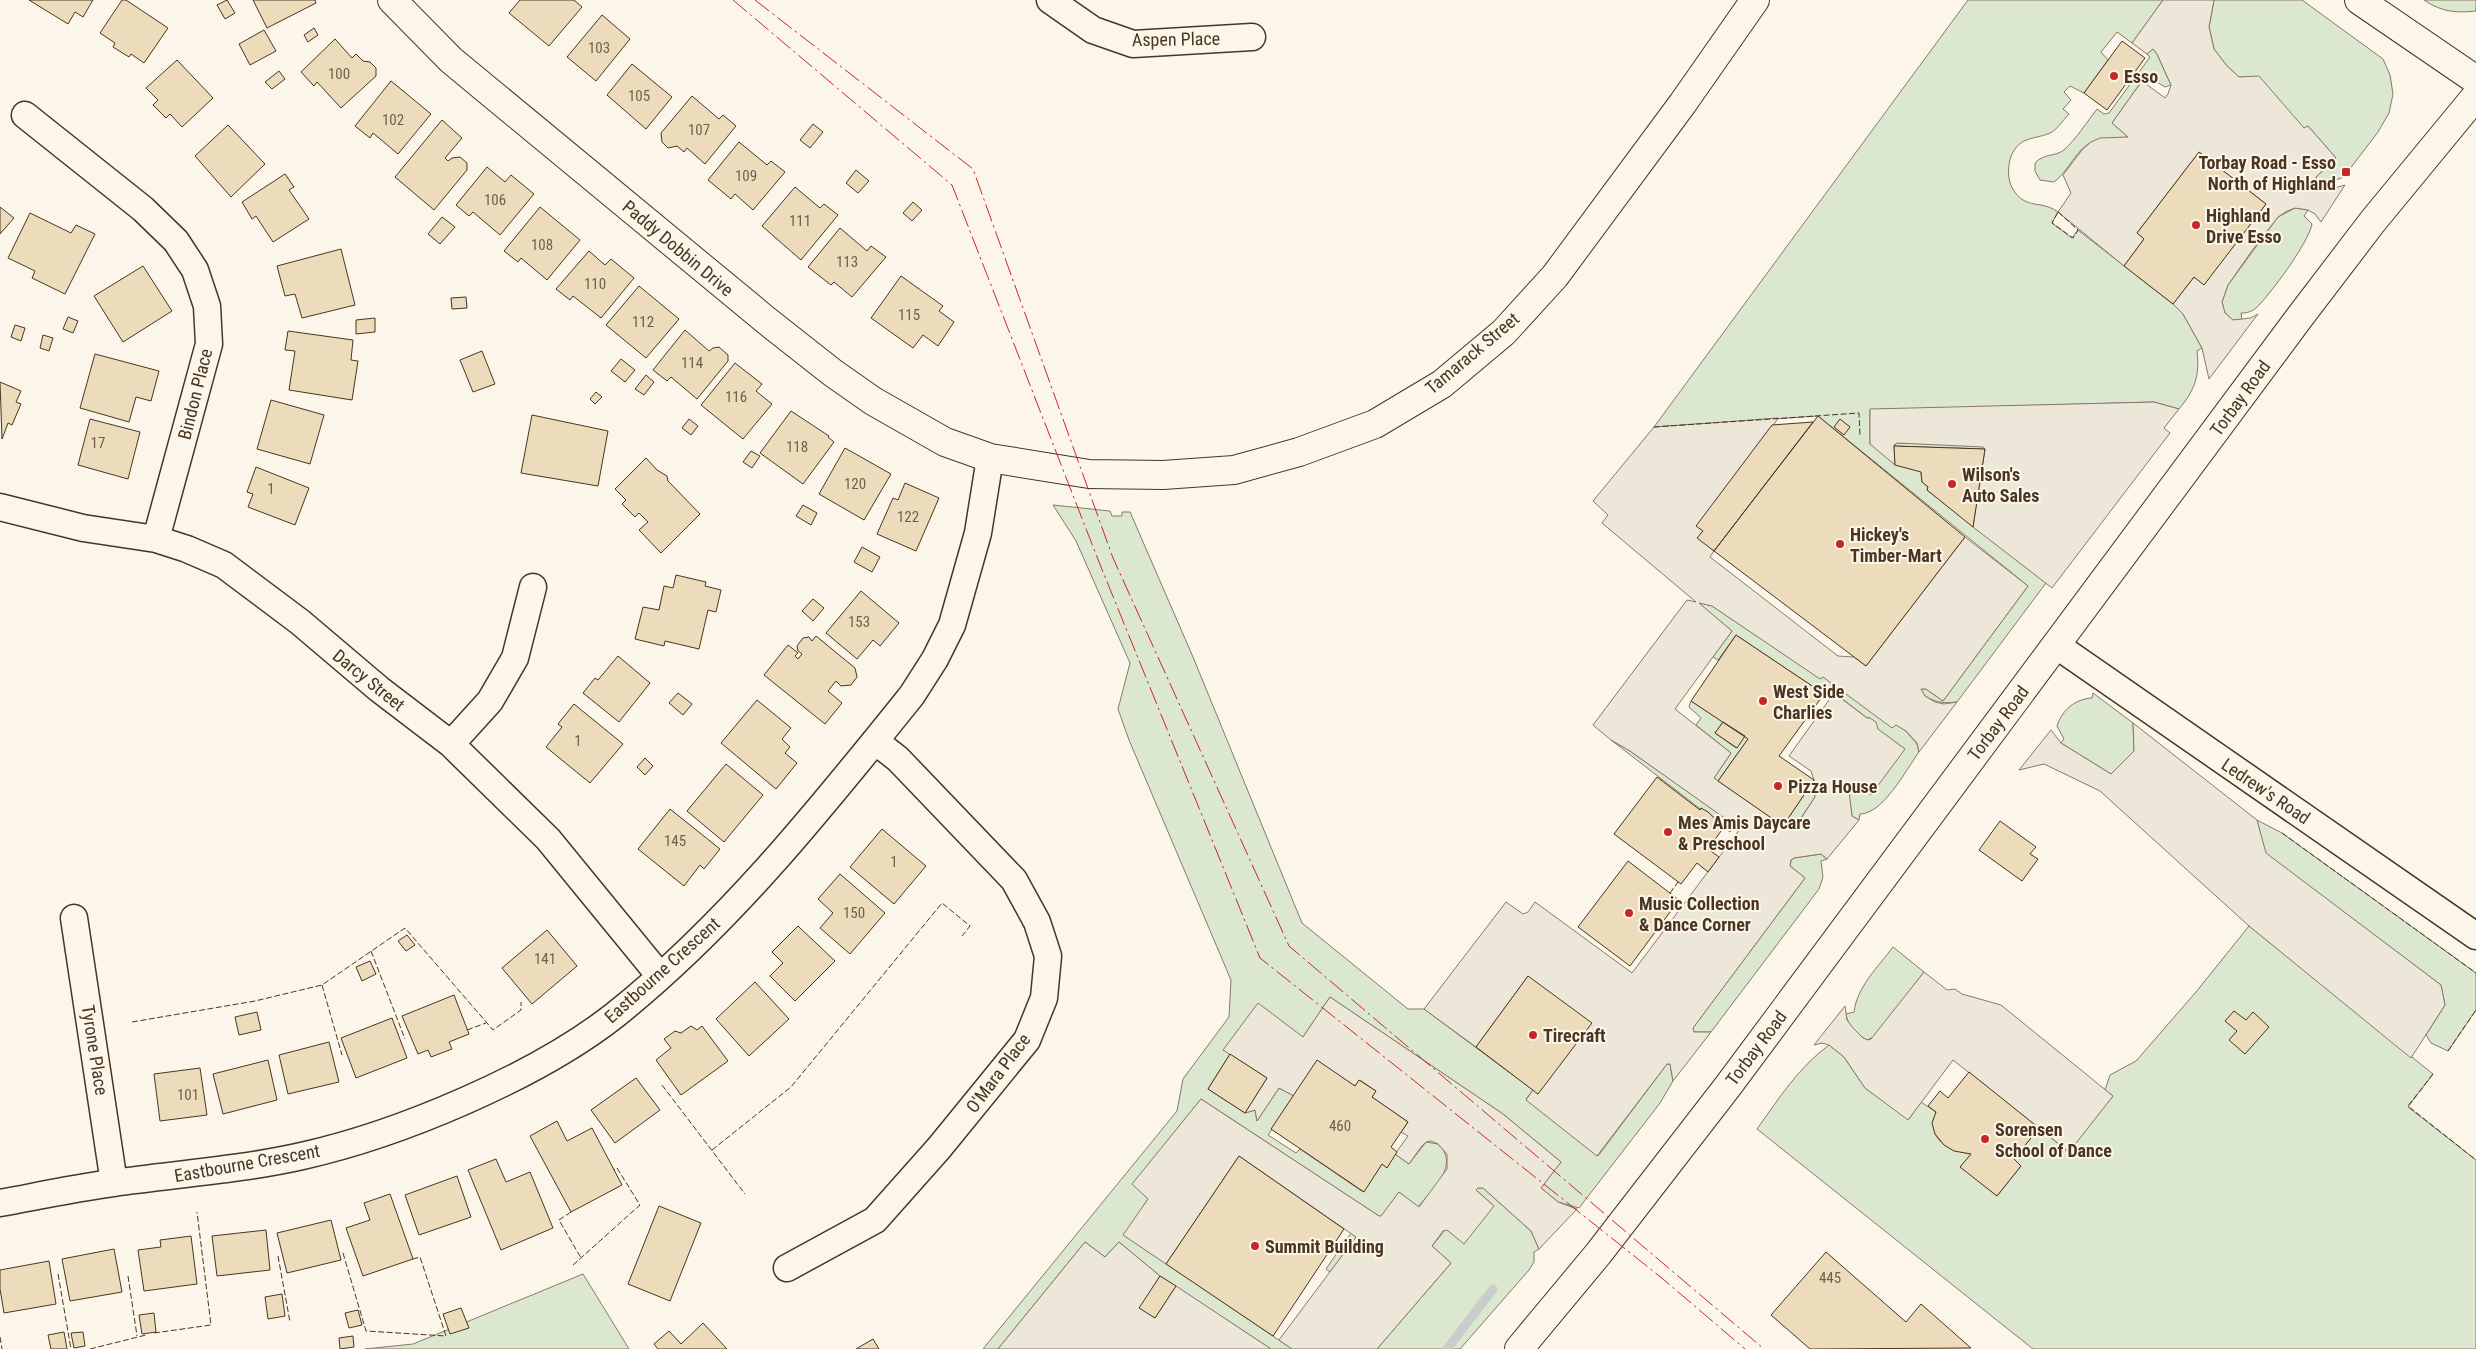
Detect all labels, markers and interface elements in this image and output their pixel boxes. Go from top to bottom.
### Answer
street label: Aspen Place [1132,28,1220,50]
house number: 103 [588,39,610,57]
house number: 100 [328,65,350,83]
place label: Esso [2124,66,2158,87]
marker: Esso [2108,70,2120,82]
house number: 105 [628,87,650,105]
house number: 102 [382,111,404,129]
house number: 107 [688,121,710,139]
place label: Torbay Road - Esso North of Highland [2198,152,2336,194]
marker: Torbay Road - Esso North of Highland [2340,166,2352,178]
house number: 109 [735,167,757,185]
house number: 106 [484,191,506,209]
street label: Paddy Dobbin Drive [618,196,738,300]
place label: Highland Drive Esso [2206,205,2282,247]
house number: 111 [789,212,811,230]
marker: Highland Drive Esso [2190,219,2202,231]
house number: 108 [531,236,553,254]
house number: 113 [836,253,858,271]
house number: 110 [584,275,606,293]
house number: 115 [898,306,920,324]
street label: Tamarack Street [1421,308,1523,398]
house number: 112 [632,313,654,331]
street label: Bindon Place [174,346,216,442]
house number: 114 [681,354,703,372]
street label: Torbay Road [2206,356,2274,440]
house number: 116 [725,388,747,406]
house number: 17 [91,434,105,452]
house number: 118 [786,438,808,456]
place label: Wilson's Auto Sales [1962,464,2039,506]
house number: 120 [844,475,866,493]
marker: Wilson's Auto Sales [1946,478,1958,490]
house number: 1 [267,480,275,498]
house number: 122 [897,508,919,526]
place label: Hickey's Timber-Mart [1850,524,1942,566]
marker: Hickey's Timber-Mart [1834,538,1846,550]
house number: 153 [848,613,870,631]
street label: Darcy Street [329,645,409,715]
place label: West Side Charlies [1773,681,1845,723]
street label: Torbay Road [1963,681,2033,765]
marker: West Side Charlies [1757,695,1769,707]
house number: 1 [574,732,582,750]
street label: Ledrew's Road [2218,754,2314,828]
place label: Pizza House [1788,776,1878,797]
marker: Pizza House [1772,780,1784,792]
place label: Mes Amis Daycare & Preschool [1678,812,1811,854]
marker: Mes Amis Daycare & Preschool [1662,826,1674,838]
house number: 145 [664,832,686,850]
house number: 1 [890,853,898,871]
place label: Music Collection & Dance Corner [1639,893,1760,935]
house number: 150 [843,904,865,922]
marker: Music Collection & Dance Corner [1623,907,1635,919]
street label: Eastbourne Crescent [600,913,724,1027]
house number: 141 [534,950,556,968]
street label: Tyrone Place [77,1003,113,1097]
street label: Torbay Road [1721,1006,1791,1090]
place label: Tirecraft [1543,1025,1606,1046]
street label: O'Mara Place [961,1029,1035,1117]
marker: Tirecraft [1527,1029,1539,1041]
house number: 101 [177,1086,199,1104]
house number: 460 [1329,1117,1351,1135]
place label: Sorensen School of Dance [1995,1119,2112,1161]
marker: Sorensen School of Dance [1979,1133,1991,1145]
street label: Eastbourne Crescent [173,1140,321,1186]
place label: Summit Building [1265,1236,1384,1257]
marker: Summit Building [1249,1240,1261,1252]
house number: 445 [1819,1269,1841,1287]

